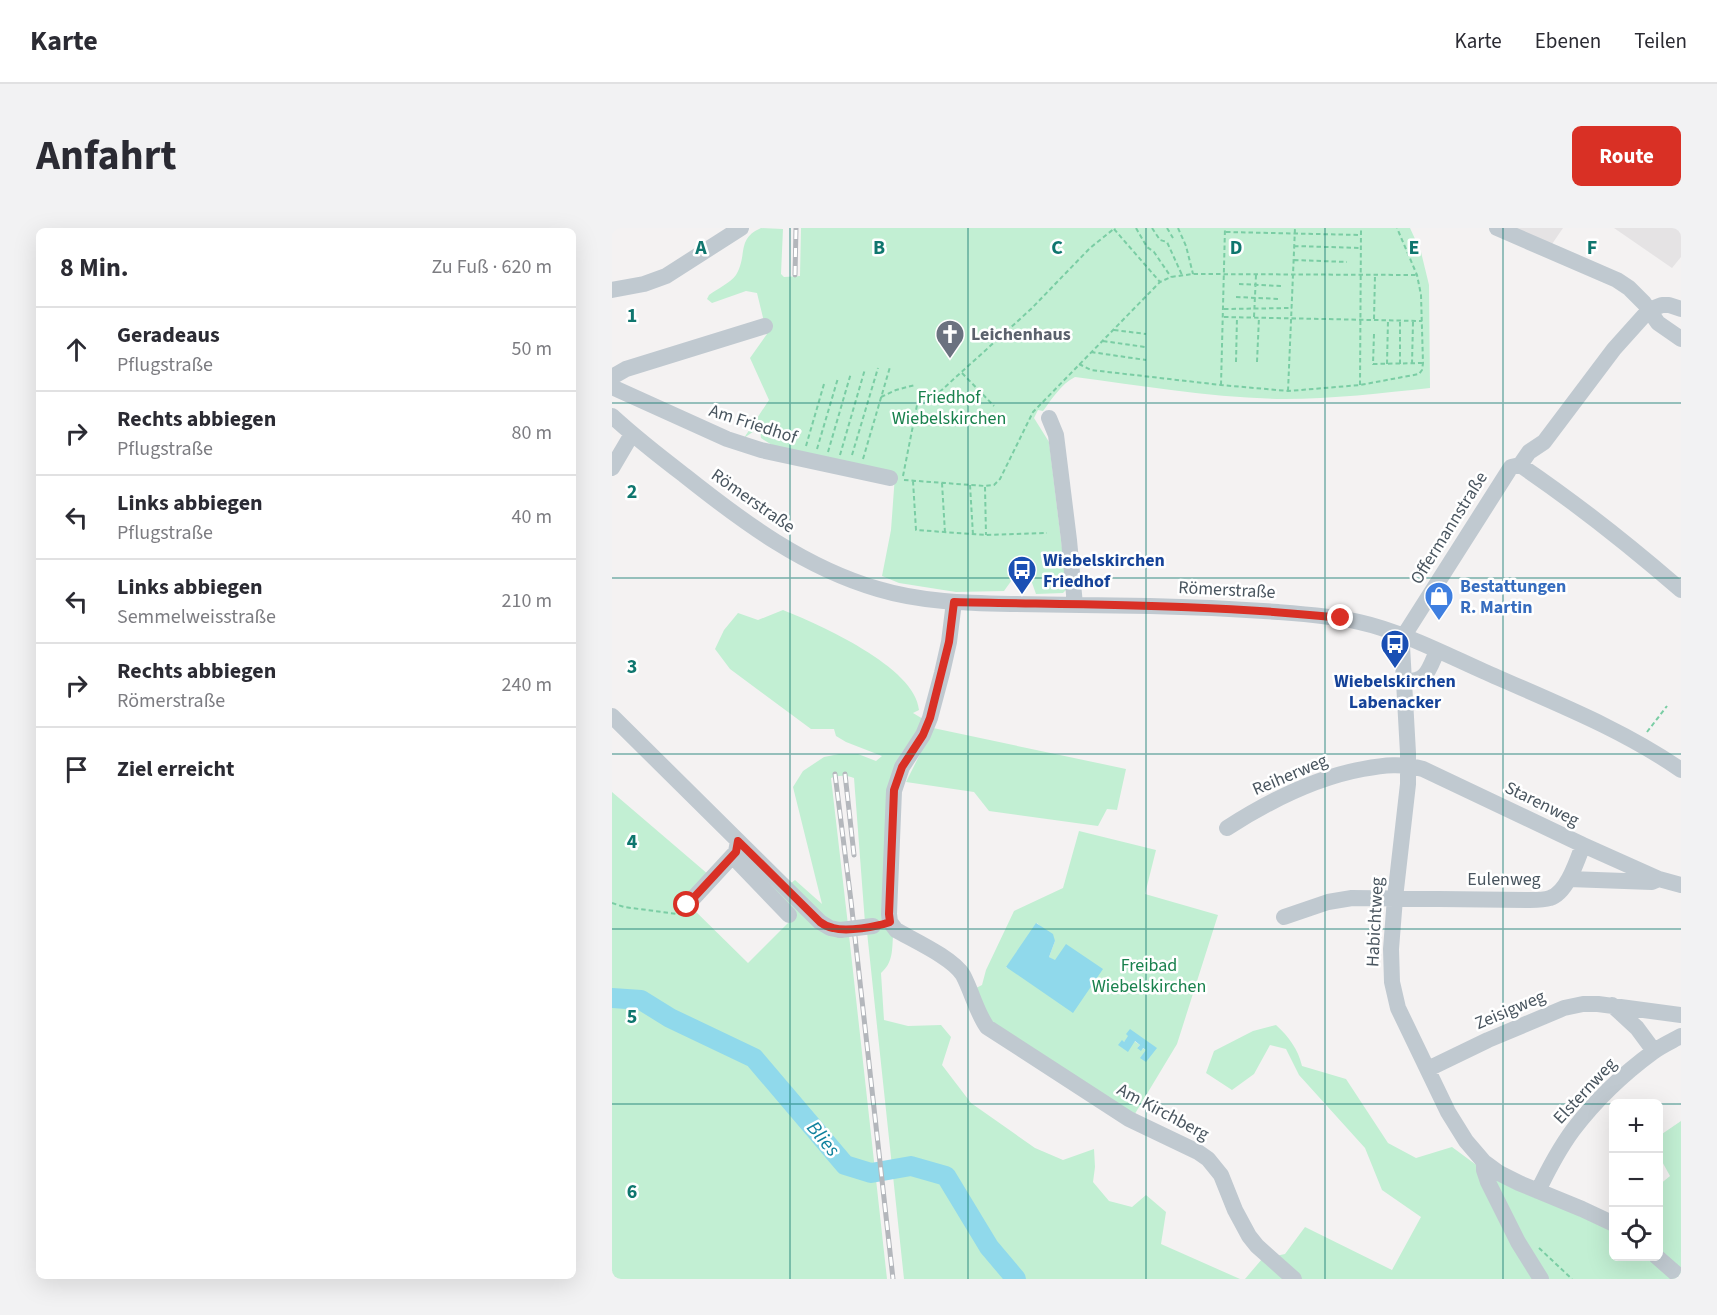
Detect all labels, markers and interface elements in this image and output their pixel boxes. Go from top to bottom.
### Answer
text: Karte [30,21,98,61]
text: Karte [1455,26,1502,56]
text: Ebenen [1535,26,1601,56]
text: Teilen [1634,26,1687,56]
text: Anfahrt [36,126,177,186]
button: Route [1572,126,1681,186]
text: A [694,234,707,262]
text: B [873,234,885,262]
text: C [1051,234,1063,262]
text: D [1230,234,1242,262]
text: E [1409,234,1419,262]
text: F [1587,234,1597,262]
text: 8 Min. [60,249,129,286]
text: Zu Fuß · 620 m [431,253,552,281]
text: 1 [627,302,637,330]
church icon: Leichenhaus [934,318,966,360]
text: Geradeaus [117,319,220,351]
place label: Leichenhaus [971,322,1071,347]
icon: ahead [60,333,93,366]
text: 50 m [512,335,552,363]
text: Pflugstraße [117,351,213,379]
park label: Friedhof Wiebelskirchen [892,385,1006,431]
street label: Am Friedhof [706,398,801,450]
text: Rechts abbiegen [117,403,276,435]
icon: right [60,417,93,450]
text: 80 m [512,419,552,447]
text: Pflugstraße [117,435,213,463]
street label: Römerstraße [706,463,800,539]
street label: Offermannstraße [1404,467,1494,589]
text: 2 [627,478,637,506]
text: Links abbiegen [117,487,263,519]
icon: left [60,501,93,534]
text: 40 m [512,503,552,531]
text: Pflugstraße [117,519,213,547]
place label: Wiebelskirchen Friedhof [1043,548,1165,594]
bus stop icon: Wiebelskirchen Friedhof [1006,554,1038,596]
text: Links abbiegen [117,571,263,603]
place label: Bestattungen R. Martin [1460,574,1566,620]
street label: Römerstraße [1178,575,1276,605]
shop icon: Bestattungen R. Martin [1423,580,1455,622]
icon: left [60,585,93,618]
text: 210 m [502,587,552,615]
text: Semmelweisstraße [117,603,276,631]
route end [1327,604,1353,630]
bus stop icon: Wiebelskirchen Labenacker [1379,628,1411,670]
text: 3 [627,653,637,681]
text: Rechts abbiegen [117,655,276,687]
icon: right [60,669,93,702]
place label: Wiebelskirchen Labenacker [1334,669,1456,715]
text: 240 m [502,671,552,699]
text: Römerstraße [117,687,225,715]
street label: Reiherweg [1249,748,1331,802]
icon: arrive [60,753,93,786]
text: Ziel erreicht [117,753,235,785]
street label: Starenweg [1501,775,1583,833]
text: 4 [627,828,638,856]
street label: Eulenweg [1467,867,1541,892]
street label: Habichtweg [1360,876,1390,968]
route start [673,891,699,917]
park label: Freibad Wiebelskirchen [1092,953,1206,999]
street label: Zeisigweg [1471,984,1549,1036]
text: 5 [627,1003,637,1031]
street label: Elsternweg [1548,1052,1622,1130]
street label: Am Kirchberg [1112,1077,1214,1147]
map controls [1609,1099,1663,1261]
button: + [1609,1099,1663,1153]
water label: Blies [800,1115,846,1163]
button: − [1609,1153,1663,1207]
text: 6 [627,1178,637,1206]
button: locate [1609,1207,1663,1261]

